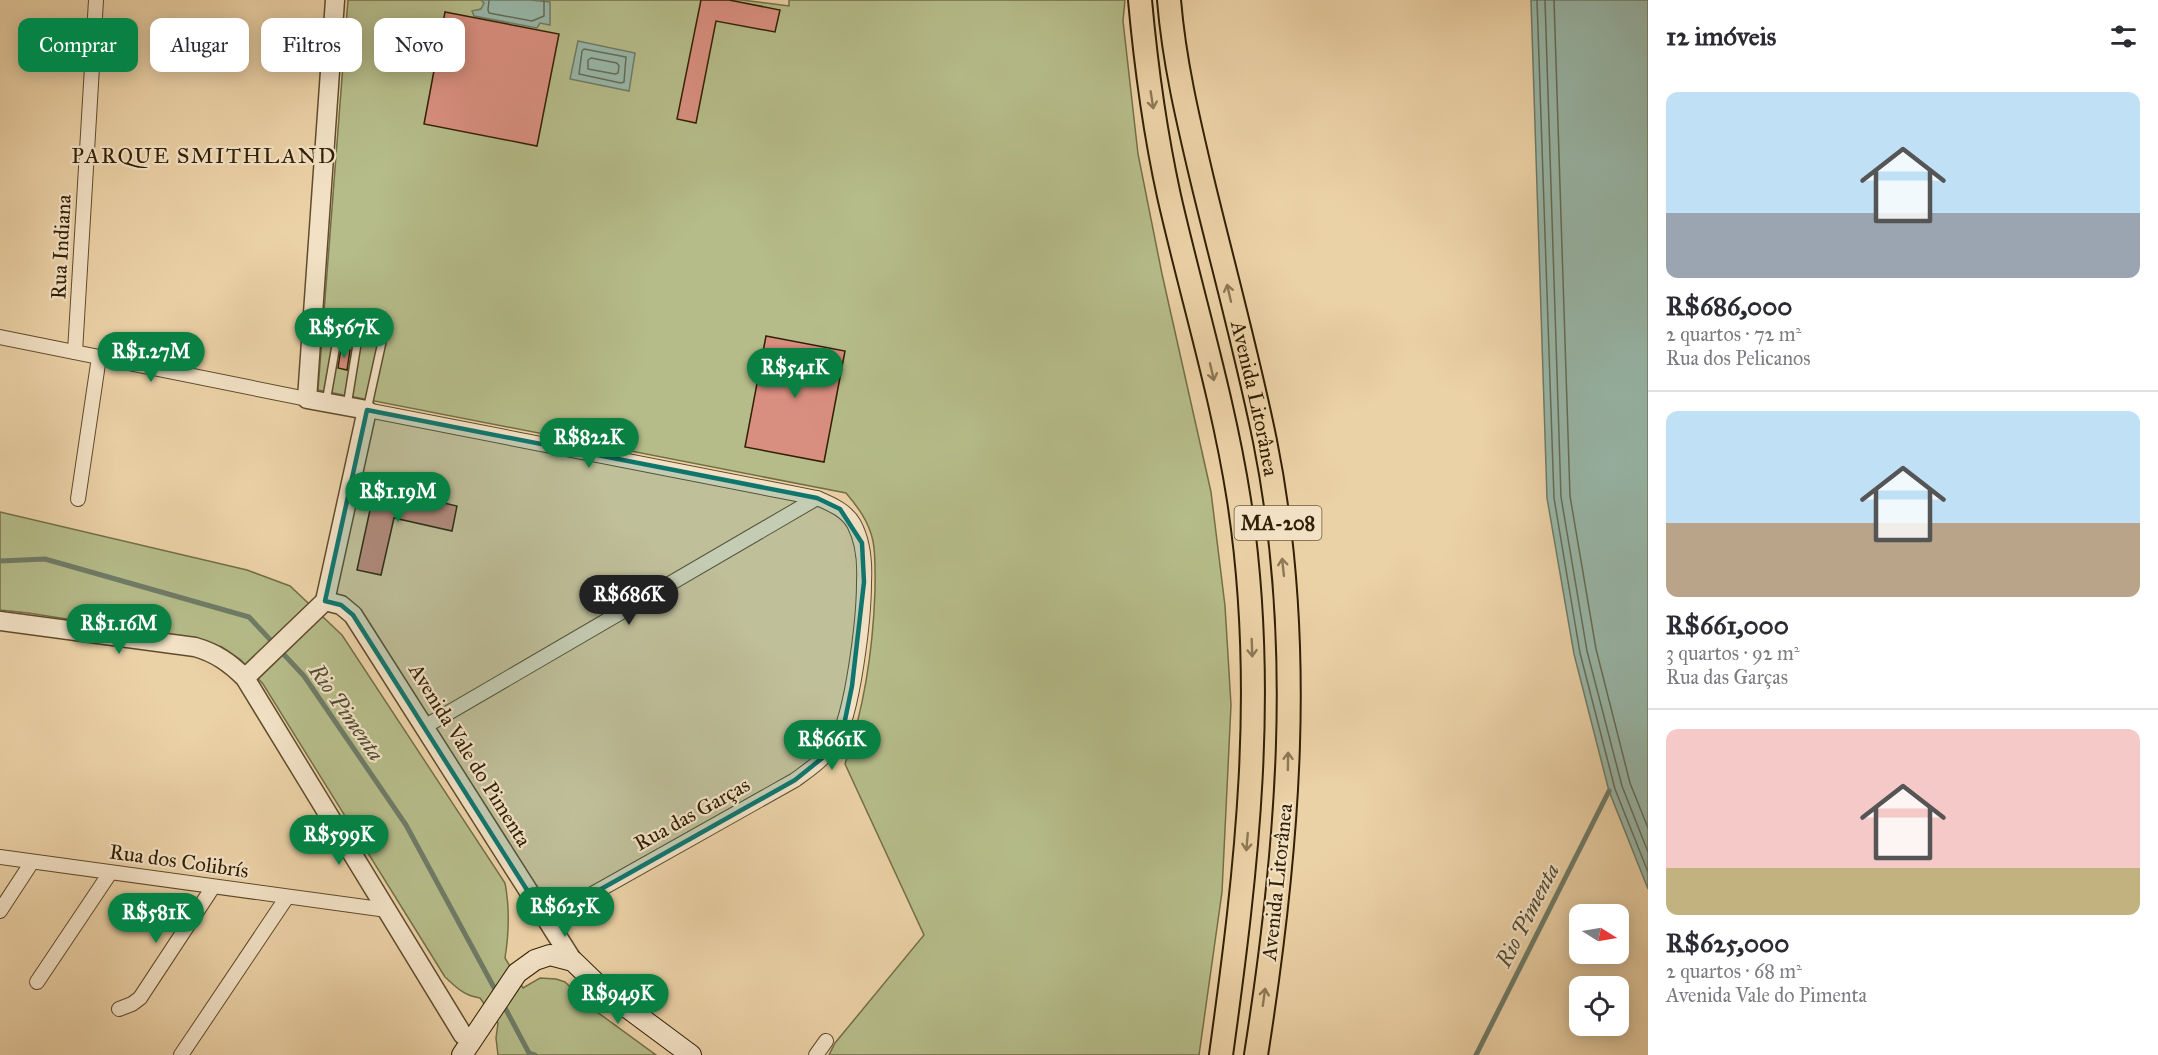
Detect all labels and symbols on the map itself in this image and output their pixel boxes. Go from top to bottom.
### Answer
one-way arrow [1146,89,1157,109]
district label: PARQUE SMITHLAND [71,142,337,169]
street label: Rua Indiana [45,194,77,300]
one-way arrow [1223,284,1235,303]
pin: R$567K [295,308,393,359]
street label: Avenida Litorânea [1225,317,1284,478]
pin: R$1.27M [96,332,206,383]
pin: R$541K [746,348,844,399]
one-way arrow [1206,362,1218,381]
pin: R$822K [540,418,638,469]
pin: R$1.19M [343,472,453,523]
road number: MA-208 [1234,506,1322,540]
one-way arrow [1277,557,1288,577]
pin: R$686K [580,575,678,626]
pin: R$1.16M [64,604,174,655]
one-way arrow [1247,637,1258,657]
water label: Rio Pimenta [303,658,390,766]
street label: Avenida Vale do Pimenta [403,658,537,852]
pin: R$661K [783,720,881,771]
one-way arrow [1282,752,1294,772]
street label: Rua das Garças [630,772,754,856]
street label: Avenida Litorânea [1256,802,1298,963]
pin: R$599K [290,815,388,866]
one-way arrow [1242,832,1253,852]
street label: Rua dos Colibrís [108,838,250,884]
water label: Rio Pimenta [1489,859,1565,972]
pin: R$625K [516,887,614,938]
pin: R$581K [107,893,205,944]
north arrow [1569,904,1629,964]
pin: R$949K [569,974,667,1025]
one-way arrow [1259,988,1270,1008]

